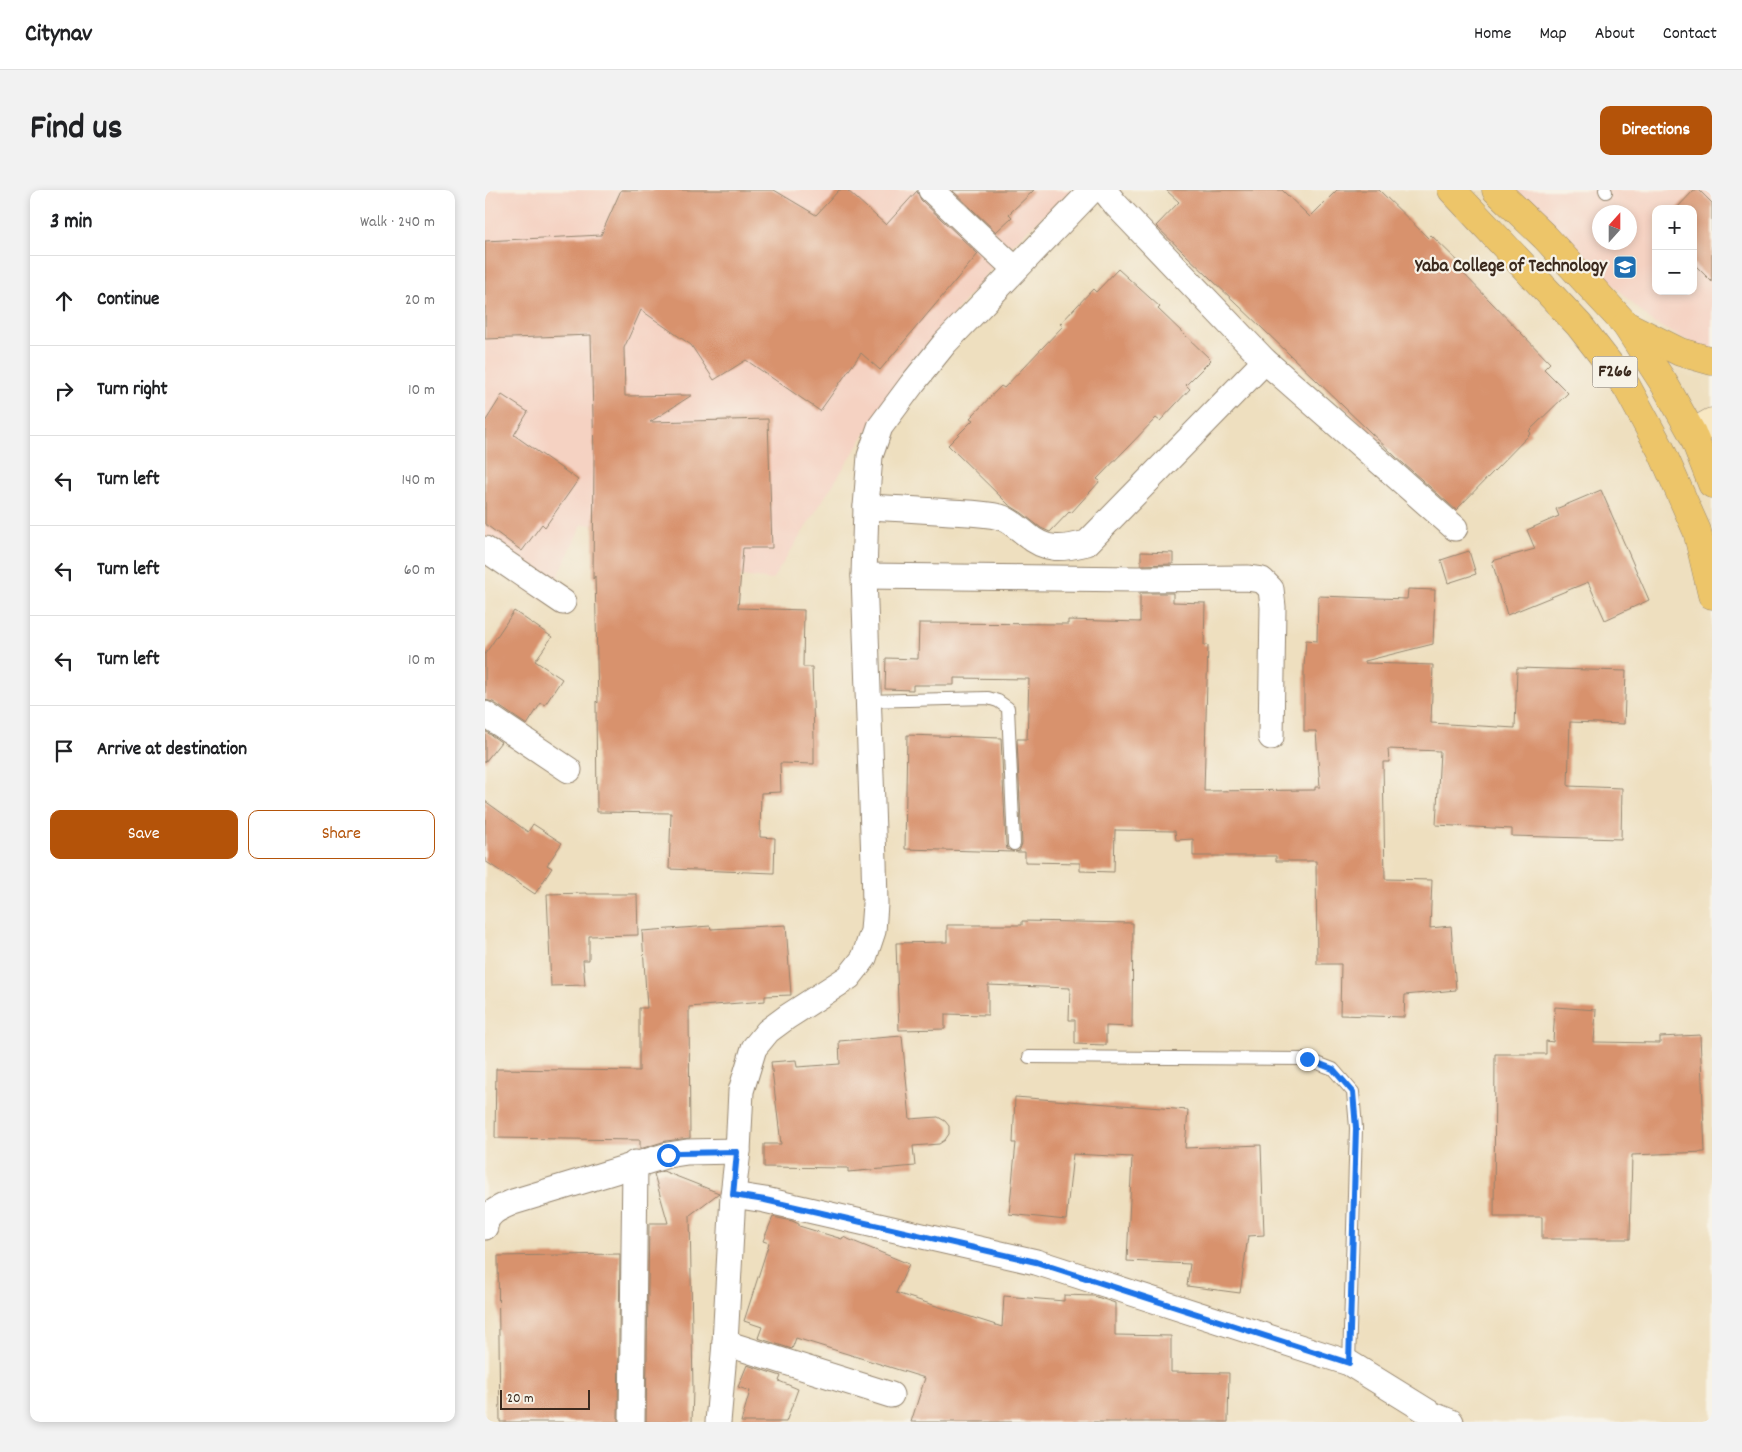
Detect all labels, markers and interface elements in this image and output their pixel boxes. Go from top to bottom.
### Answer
text: Citynav [25,18,92,52]
text: Home [1474,22,1511,47]
text: Map [1539,22,1567,47]
text: About [1595,22,1635,47]
text: Contact [1663,22,1717,47]
text: Find us [30,105,122,155]
button: Directions [1600,106,1712,155]
north arrow [1592,205,1637,250]
map controls [1652,205,1697,295]
button: + [1652,205,1697,250]
text: 3 min [50,208,92,238]
text: Walk · 240 m [360,211,435,234]
button: − [1652,250,1697,295]
place label: Yaba College of Technology [1414,254,1608,281]
school or university icon: Yaba College of Technology [1612,254,1638,280]
icon: ahead [50,287,78,315]
text: Continue [97,287,159,314]
text: 20 m [405,289,435,312]
road number: F266 [1593,356,1637,388]
icon: right [50,377,78,405]
text: Turn right [97,377,168,404]
text: 10 m [408,379,435,402]
icon: left [50,467,78,495]
text: Turn left [97,467,160,494]
text: 140 m [401,469,435,492]
icon: left [50,557,78,585]
text: Turn left [97,557,160,584]
text: 60 m [404,559,435,582]
icon: left [50,647,78,675]
text: Turn left [97,647,160,674]
text: 10 m [408,649,435,672]
icon: arrive [50,737,78,765]
text: Arrive at destination [97,737,247,764]
button: Save [50,810,238,859]
button: Share [248,810,435,859]
route end [1296,1048,1319,1071]
route start [657,1144,680,1167]
scale bar [500,1387,590,1410]
text: 20 m [507,1389,534,1409]

